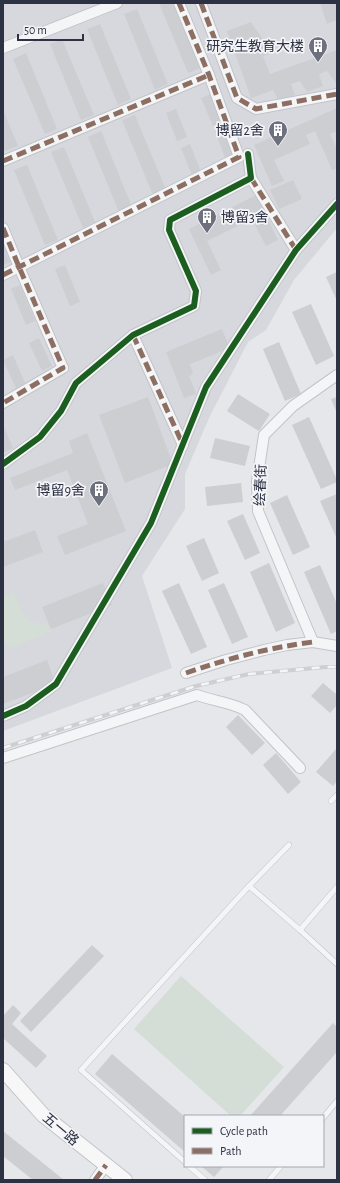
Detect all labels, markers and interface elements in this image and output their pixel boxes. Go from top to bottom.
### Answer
scale bar [18,16,83,42]
text: 50 m [24,24,47,36]
building icon: 研究生教育大楼 [307,35,329,63]
place label: 研究生教育大楼 [206,39,304,54]
building icon: 博留2舍 [267,119,289,147]
place label: 博留2舍 [216,122,264,138]
building icon: 博留3舍 [196,206,218,234]
place label: 博留3舍 [221,209,269,225]
street label: 绘春街 [252,464,269,506]
building icon: 博留9舍 [88,479,110,507]
place label: 博留9舍 [36,482,85,498]
street label: 五一路 [40,1110,82,1149]
legend [184,1115,324,1167]
text: Cycle path [220,1125,268,1138]
text: Path [220,1145,242,1157]

